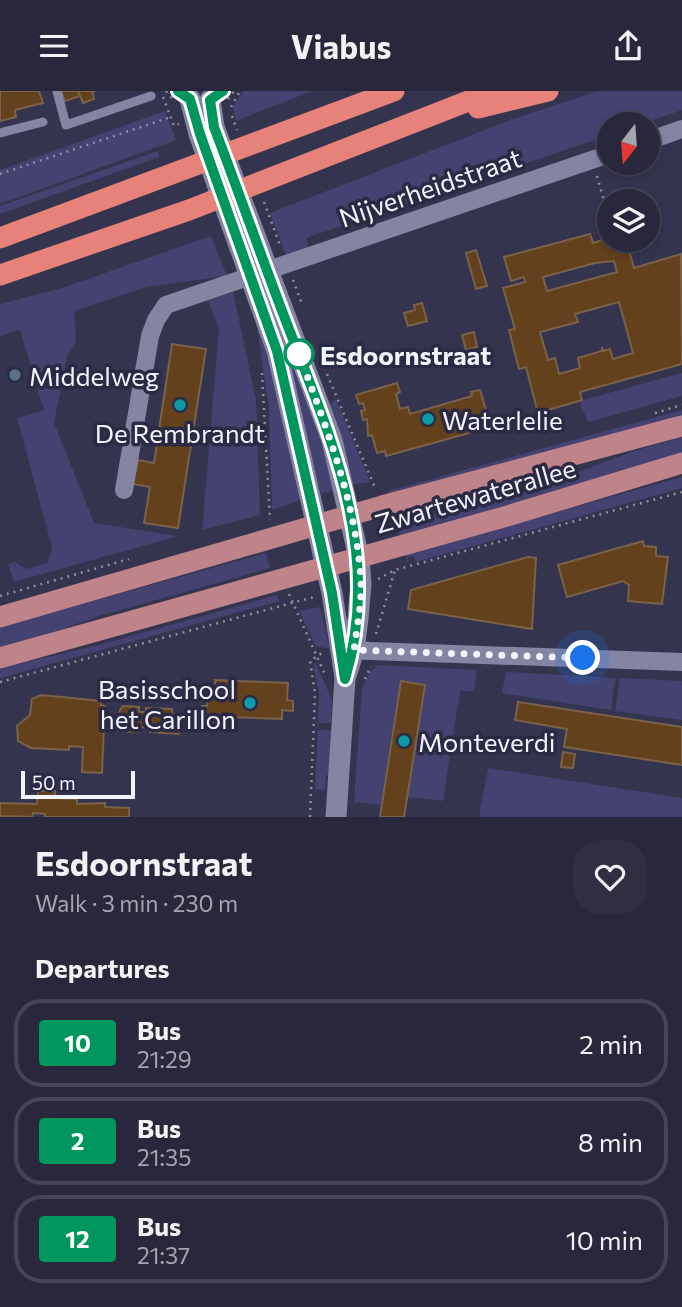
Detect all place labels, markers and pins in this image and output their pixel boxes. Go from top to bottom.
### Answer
marker: Esdoornstraat [284,339,314,369]
place label: Esdoornstraat [320,339,491,370]
place label: Middelweg [29,360,159,391]
marker: Middelweg [7,367,23,383]
marker: De Rembrandt [172,397,188,413]
place label: Waterlelie [442,404,563,435]
marker: Waterlelie [420,411,436,427]
place label: De Rembrandt [95,417,265,448]
place label: Basisschool het Carillon [98,673,236,734]
marker: Basisschool het Carillon [242,695,258,711]
place label: Monteverdi [418,726,555,757]
marker: Monteverdi [396,733,412,749]

